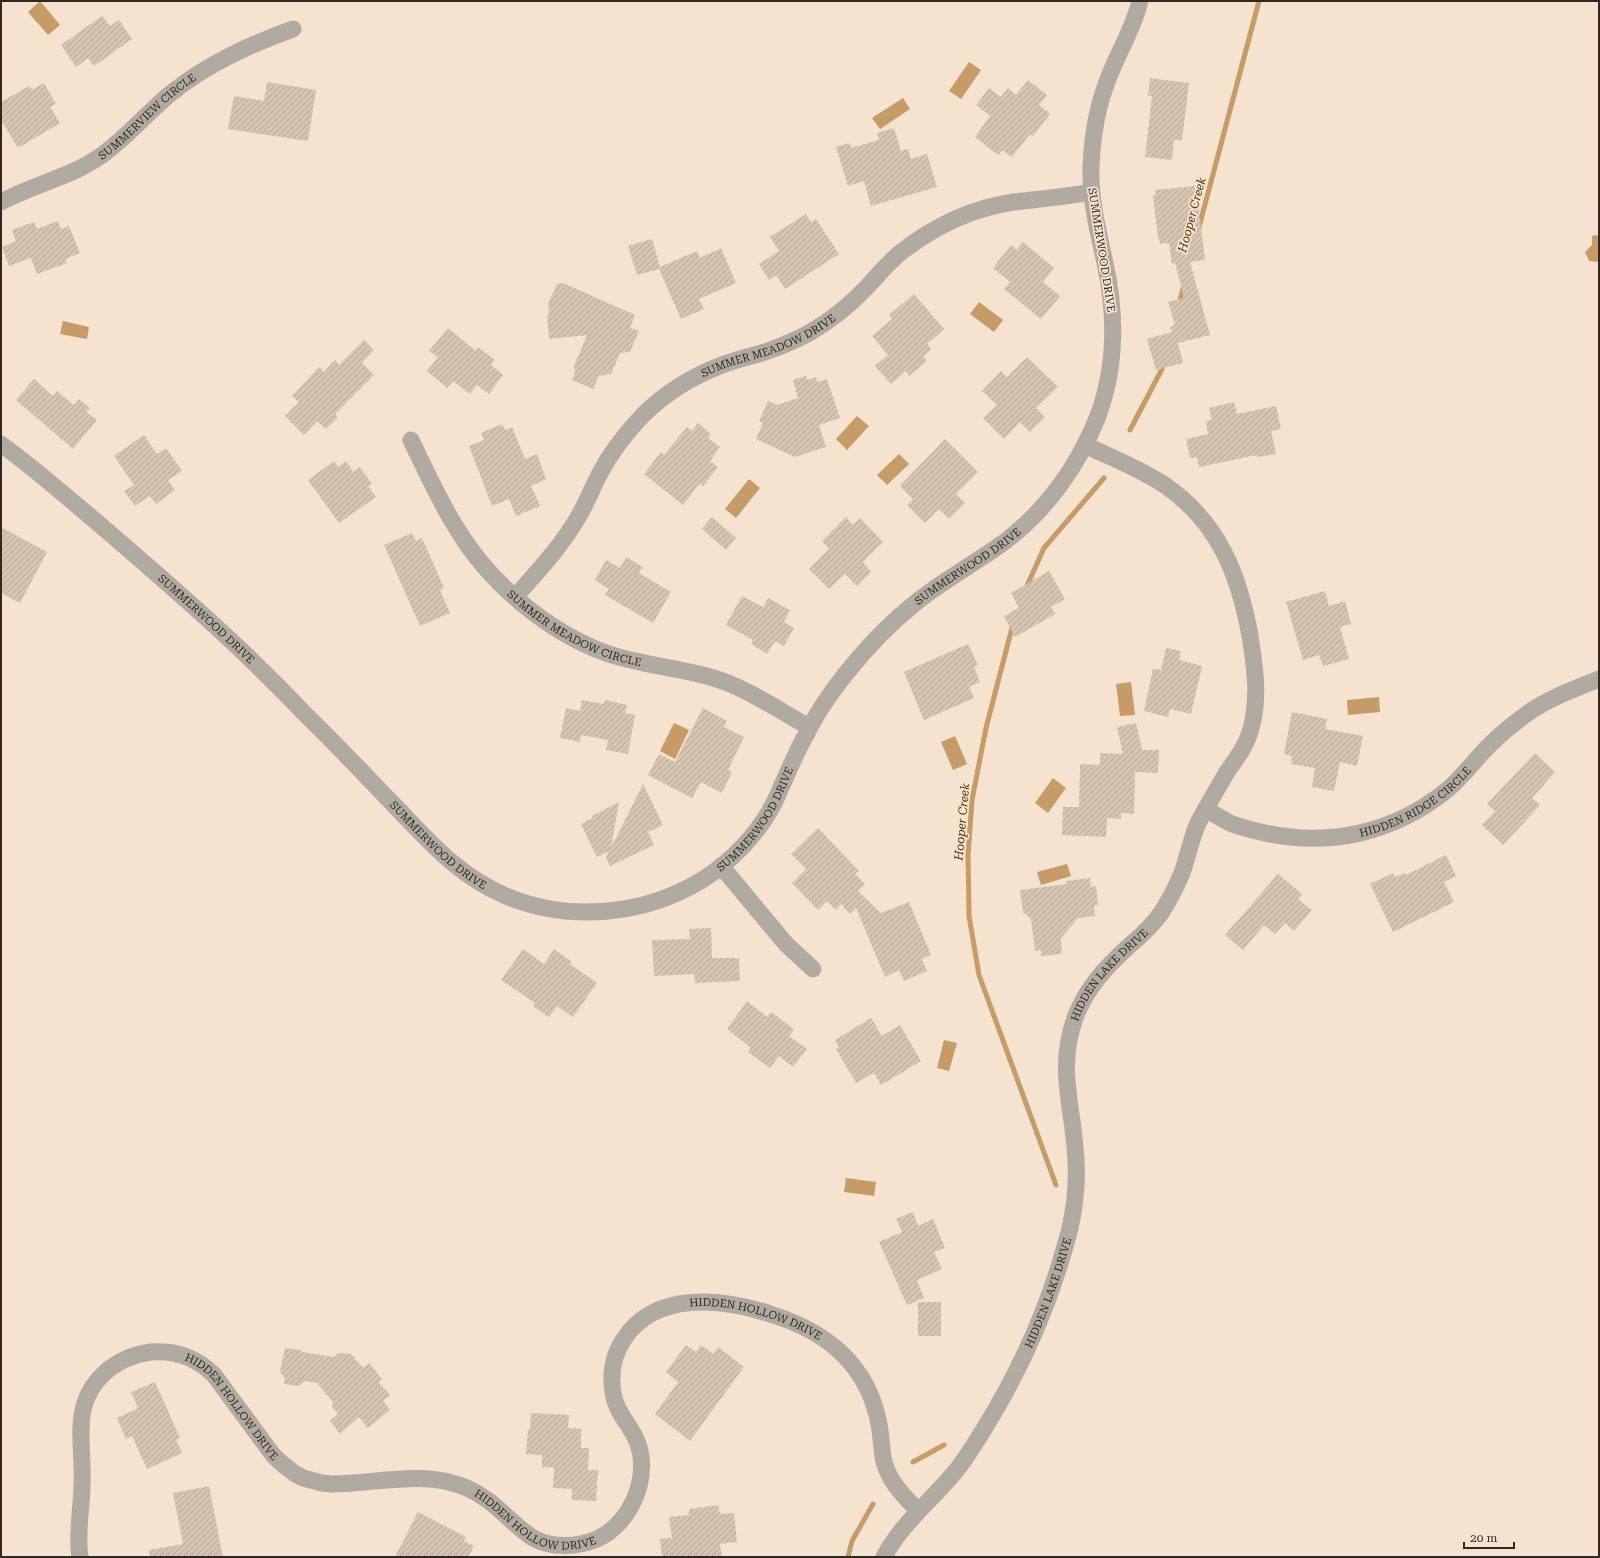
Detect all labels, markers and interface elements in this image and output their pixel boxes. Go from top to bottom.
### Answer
street label: SUMMERVIEW CIRCLE [96,71,199,163]
water label: Hooper Creek [1175,175,1209,255]
street label: SUMMERWOOD DRIVE [1085,187,1118,313]
street label: SUMMER MEADOW DRIVE [699,312,838,380]
street label: SUMMERWOOD DRIVE [912,525,1024,608]
street label: SUMMERWOOD DRIVE [155,572,257,667]
street label: SUMMER MEADOW CIRCLE [504,588,642,669]
street label: HIDDEN RIDGE CIRCLE [1358,764,1474,840]
street label: SUMMERWOOD DRIVE [714,765,796,874]
water label: Hooper Creek [952,782,972,862]
street label: SUMMERWOOD DRIVE [387,799,489,892]
street label: HIDDEN LAKE DRIVE [1068,926,1151,1023]
street label: HIDDEN LAKE DRIVE [1022,1236,1074,1350]
street label: HIDDEN HOLLOW DRIVE [689,1296,824,1343]
street label: HIDDEN HOLLOW DRIVE [183,1351,281,1463]
street label: HIDDEN HOLLOW DRIVE [472,1487,598,1553]
scale bar [1464,1524,1514,1550]
text: 20 m [1470,1531,1497,1545]

